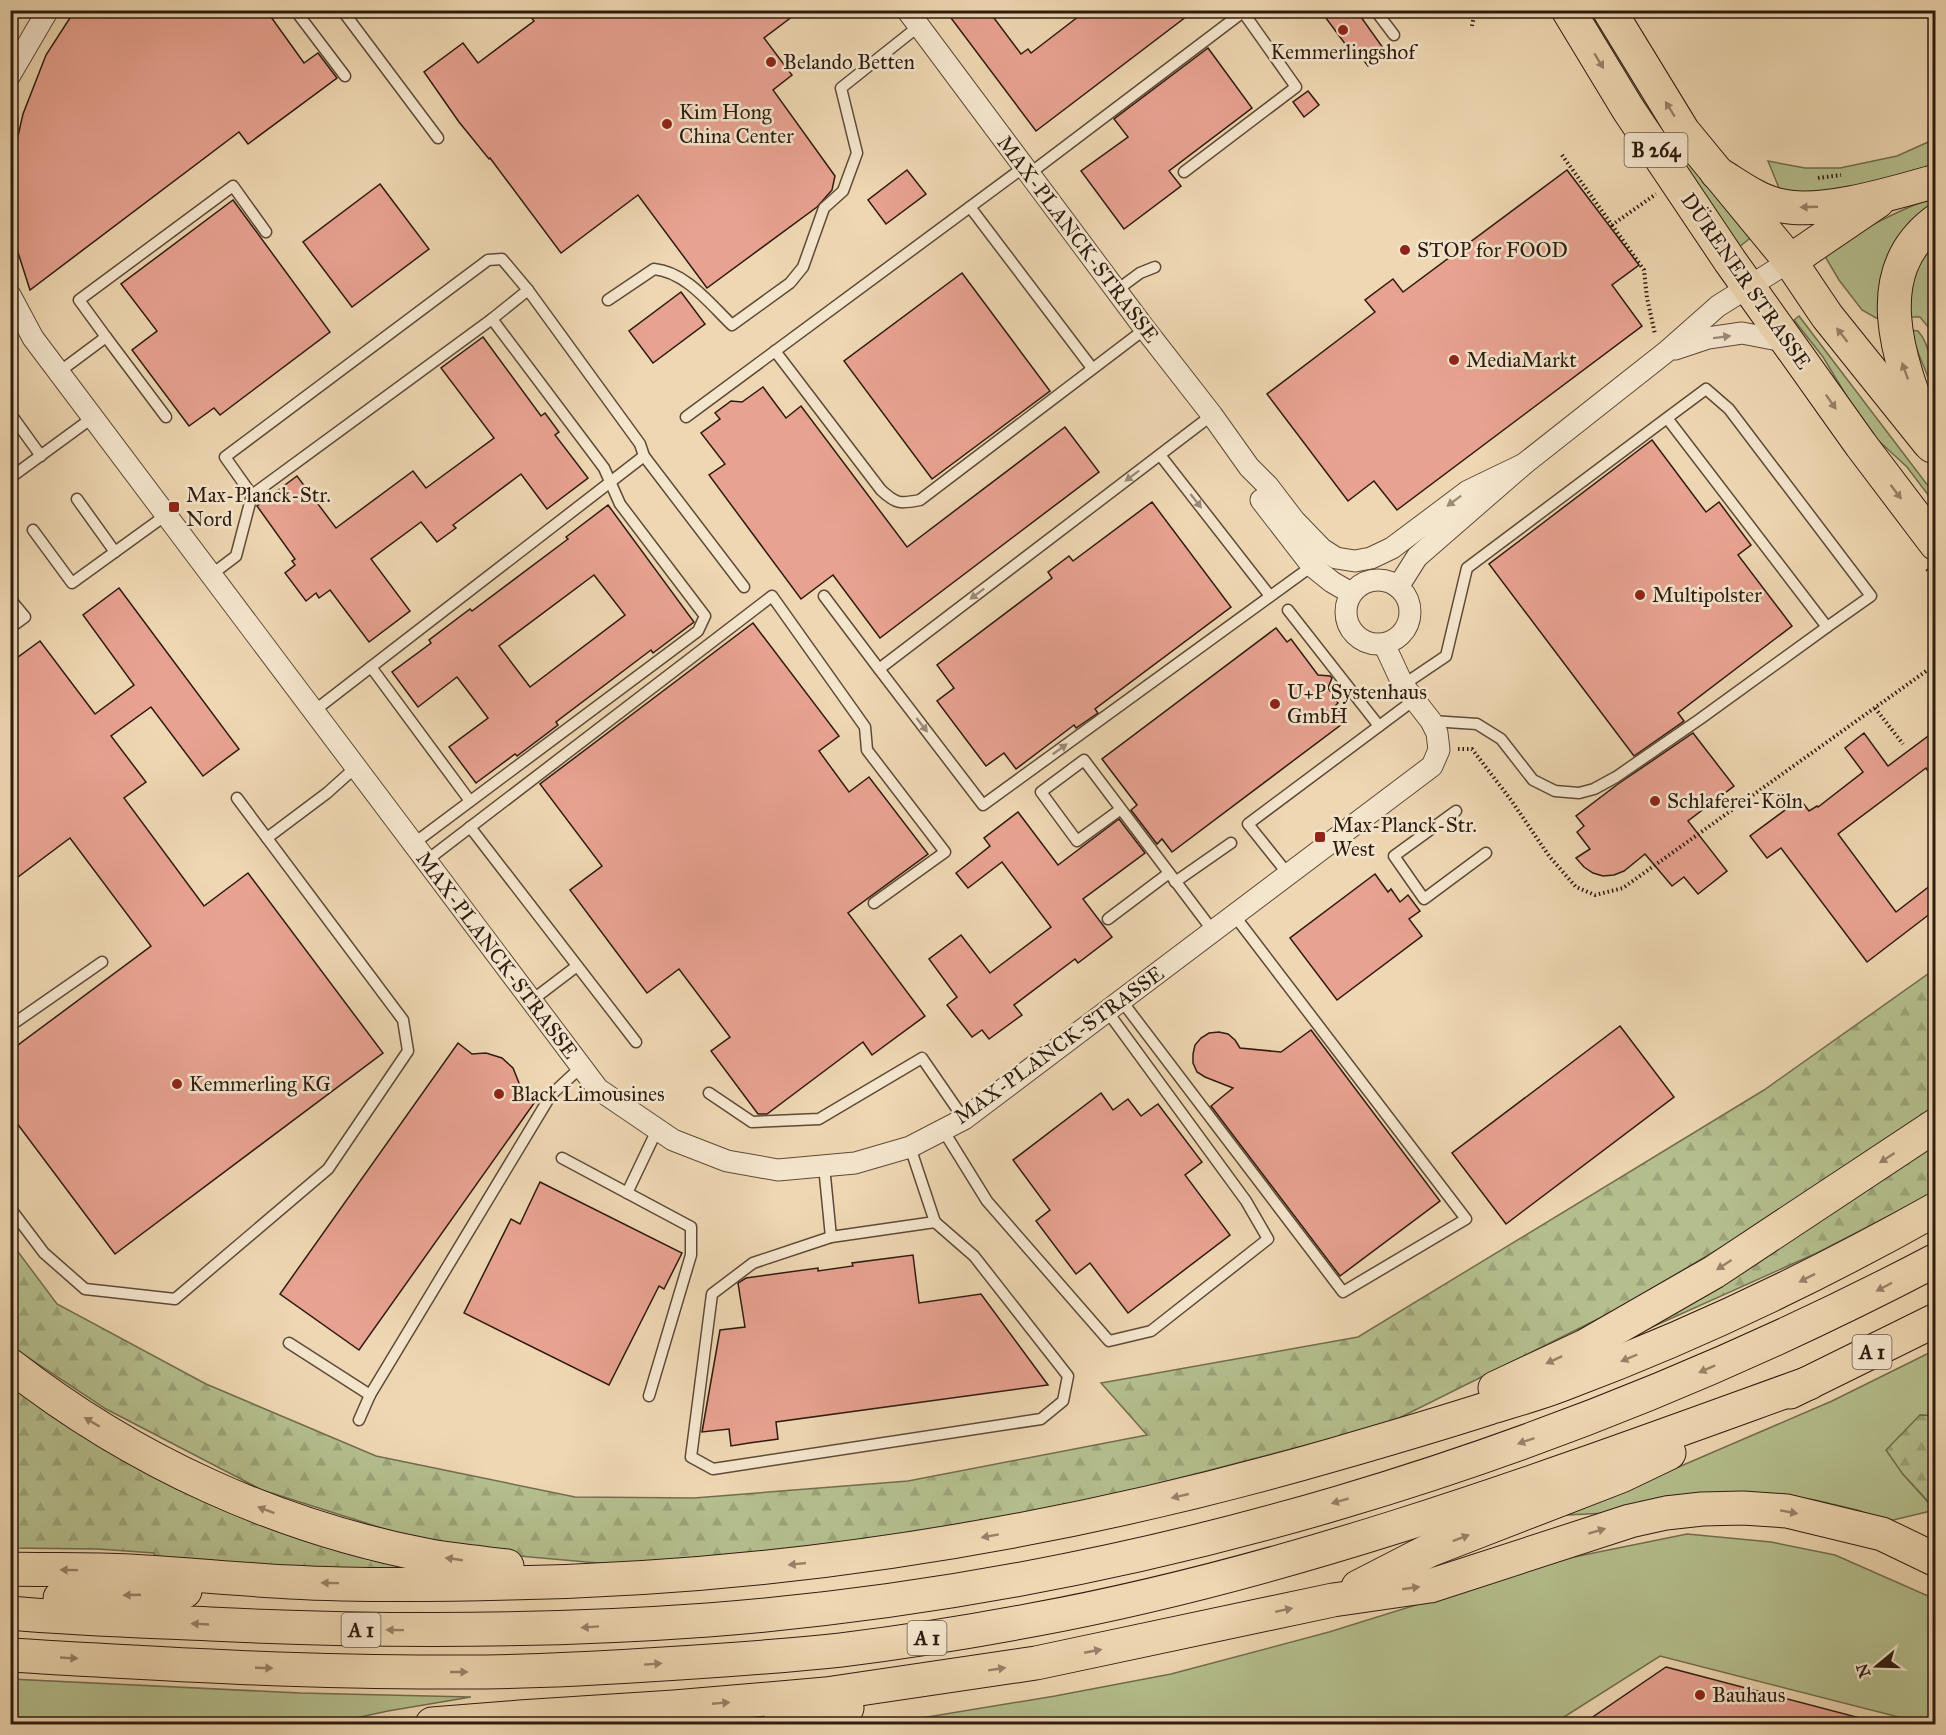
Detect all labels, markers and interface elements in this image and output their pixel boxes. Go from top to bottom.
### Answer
marker: Kemmerlingshof [1336,23,1350,37]
place label: Kemmerlingshof [1271,39,1418,65]
place label: Belando Betten [783,49,915,75]
one-way arrow [1593,53,1604,69]
marker: Belando Betten [764,55,778,69]
place label: Kim Hong China Center [679,99,794,149]
one-way arrow [1664,101,1675,117]
marker: Kim Hong China Center [660,117,674,131]
street label: MAX-PLANCK-STRASSE [991,130,1165,348]
road number: B 264 [1624,133,1688,167]
street label: DÜRENER STRASSE [1675,188,1817,374]
one-way arrow [1799,203,1818,212]
place label: STOP for FOOD [1417,237,1568,263]
marker: STOP for FOOD [1398,243,1412,257]
one-way arrow [1836,328,1848,343]
one-way arrow [1713,332,1732,341]
place label: MediaMarkt [1466,347,1577,373]
marker: MediaMarkt [1447,353,1461,367]
one-way arrow [1899,362,1909,380]
one-way arrow [1825,394,1837,410]
one-way arrow [1125,469,1140,481]
place label: Max-Planck-Str. Nord [186,482,331,532]
one-way arrow [1890,483,1902,499]
one-way arrow [1189,493,1202,509]
one-way arrow [1447,495,1462,507]
marker: Max-Planck-Str. Nord [167,500,181,514]
place label: Multipolster [1652,582,1762,608]
one-way arrow [969,587,985,600]
marker: Multipolster [1633,588,1647,602]
place label: U+P Systenhaus GmbH [1287,679,1427,729]
marker: U+P Systenhaus GmbH [1268,697,1282,711]
one-way arrow [916,717,928,733]
one-way arrow [1051,743,1067,755]
place label: Schlaferei-Köln [1667,788,1803,814]
marker: Schlaferei-Köln [1648,794,1662,808]
place label: Max-Planck-Str. West [1332,812,1477,862]
marker: Max-Planck-Str. West [1313,830,1327,844]
street label: MAX-PLANCK-STRASSE [410,846,584,1064]
street label: MAX-PLANCK-STRASSE [949,960,1169,1130]
place label: Kemmerling KG [189,1071,331,1097]
marker: Kemmerling KG [170,1077,184,1091]
place label: Black Limousines [511,1081,665,1107]
marker: Black Limousines [492,1087,506,1101]
one-way arrow [1878,1152,1895,1163]
one-way arrow [1716,1259,1732,1270]
one-way arrow [1798,1274,1815,1283]
one-way arrow [1875,1282,1892,1292]
road number: A 1 [1852,1335,1892,1369]
one-way arrow [1620,1354,1638,1363]
one-way arrow [1545,1356,1562,1365]
one-way arrow [1698,1365,1716,1375]
one-way arrow [84,1417,100,1428]
one-way arrow [1517,1437,1535,1446]
one-way arrow [1171,1491,1190,1501]
one-way arrow [1331,1497,1349,1506]
one-way arrow [257,1504,275,1514]
one-way arrow [1780,1508,1799,1517]
one-way arrow [1588,1526,1606,1535]
one-way arrow [980,1532,999,1541]
one-way arrow [1452,1533,1470,1542]
one-way arrow [445,1555,464,1564]
one-way arrow [787,1559,806,1569]
one-way arrow [59,1565,78,1575]
one-way arrow [321,1578,340,1588]
one-way arrow [1402,1584,1421,1593]
one-way arrow [122,1591,141,1600]
one-way arrow [1275,1605,1293,1615]
road number: A 1 [342,1613,380,1647]
one-way arrow [190,1619,209,1628]
road number: A 1 [908,1621,946,1655]
one-way arrow [580,1622,599,1632]
one-way arrow [385,1625,404,1635]
north arrow [1847,1636,1907,1696]
one-way arrow [1084,1646,1103,1655]
one-way arrow [59,1654,78,1663]
one-way arrow [644,1660,663,1669]
text: N [1852,1661,1874,1680]
one-way arrow [254,1663,273,1673]
one-way arrow [988,1664,1007,1673]
one-way arrow [449,1667,468,1677]
place label: Bauhaus [1712,1682,1785,1708]
marker: Bauhaus [1693,1688,1707,1702]
one-way arrow [711,1698,730,1708]

